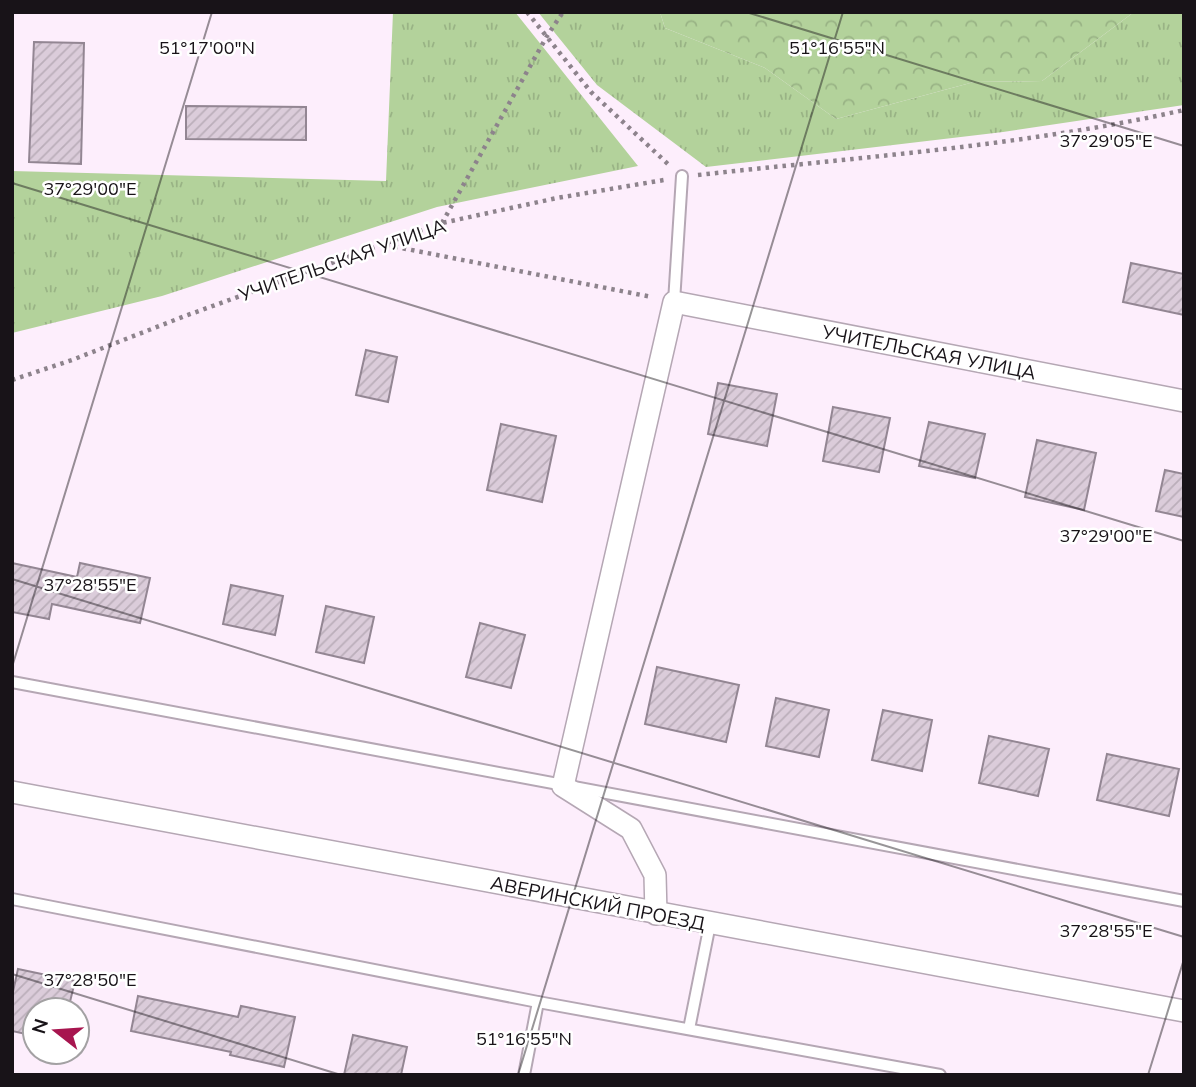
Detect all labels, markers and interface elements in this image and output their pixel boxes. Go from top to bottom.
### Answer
text: 51°17'00"N [159,36,255,59]
text: 51°16'55"N [789,36,885,59]
text: 37°29'05"E [1059,129,1153,152]
text: 37°29'00"E [43,177,137,200]
street label: УЧИТЕЛЬСКАЯ УЛИЦА [234,213,449,307]
street label: УЧИТЕЛЬСКАЯ УЛИЦА [819,319,1038,385]
text: 37°29'00"E [1059,524,1153,547]
text: 37°28'55"E [43,573,137,596]
street label: АВЕРИНСКИЙ ПРОЕЗД [489,870,707,936]
text: 37°28'55"E [1059,919,1153,942]
text: 37°28'50"E [43,968,137,991]
north arrow [21,996,91,1066]
text: N [26,1016,53,1036]
text: 51°16'55"N [476,1027,572,1050]

